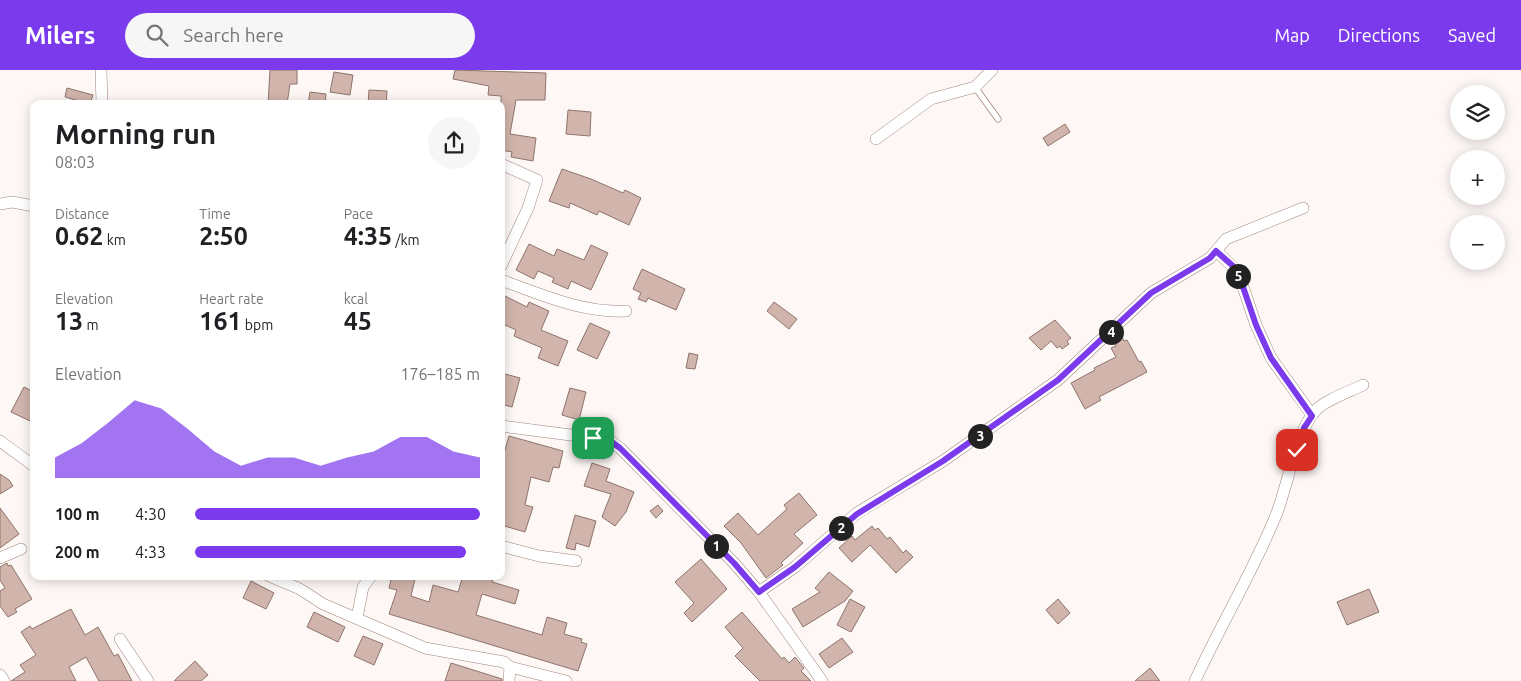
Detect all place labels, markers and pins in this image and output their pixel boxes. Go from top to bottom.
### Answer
pin: 5 [1226,264,1250,288]
pin: 4 [1098,320,1124,344]
pin [572,417,614,459]
pin: 3 [968,424,992,448]
pin [1276,429,1318,471]
pin: 2 [828,516,854,540]
pin: 1 [704,534,728,558]

